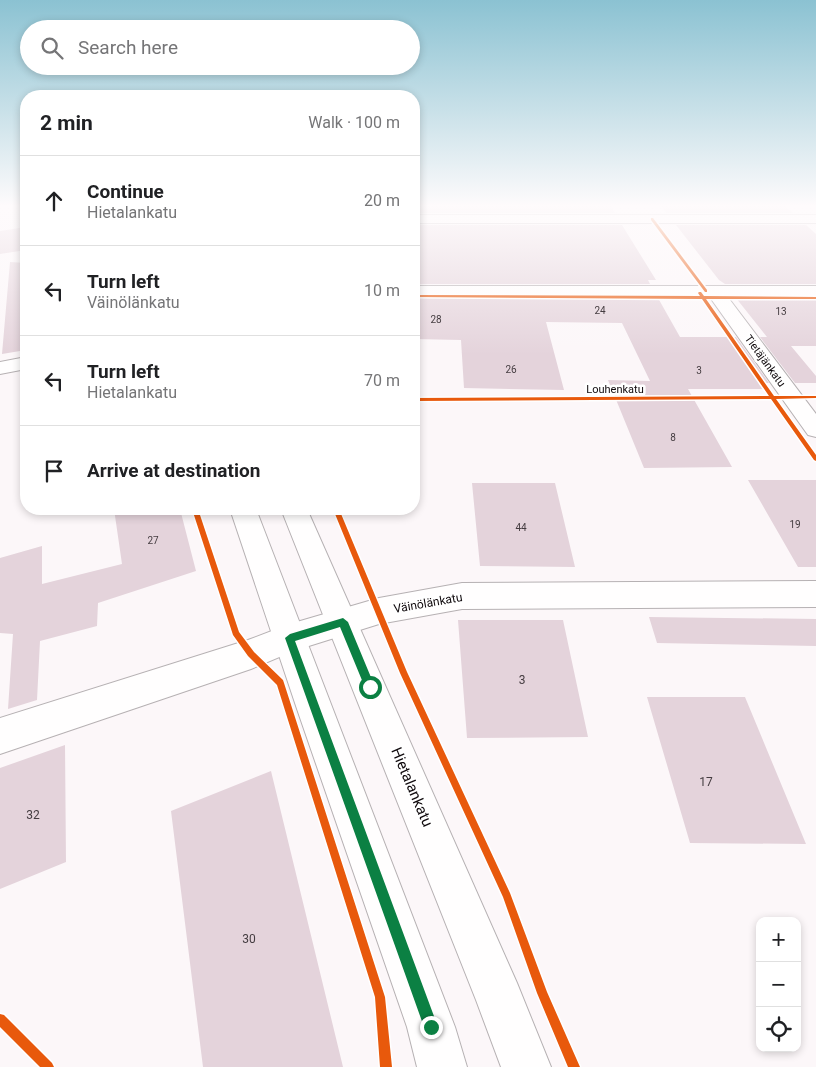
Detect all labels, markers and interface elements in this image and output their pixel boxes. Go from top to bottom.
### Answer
search box [20,20,420,75]
icon: search [38,34,66,62]
text: Search here [78,36,178,59]
text: 2 min [40,111,93,135]
text: Walk · 100 m [308,113,400,132]
text: Continue [87,180,164,203]
icon: ahead [40,187,68,215]
text: 20 m [364,191,400,210]
text: Hietalankatu [87,203,177,222]
text: Turn left [87,270,160,293]
icon: left [40,277,68,305]
text: 10 m [364,281,400,300]
text: Väinölänkatu [87,293,180,312]
house number: 24 [594,305,606,316]
house number: 13 [775,306,787,317]
house number: 28 [430,314,442,325]
street label: Tietäjänkatu [742,333,788,389]
text: Turn left [87,360,160,383]
house number: 26 [505,364,517,375]
house number: 3 [696,365,702,376]
icon: left [40,367,68,395]
text: 70 m [364,371,400,390]
text: Hietalankatu [87,383,177,402]
street label: Louhenkatu [586,383,644,396]
house number: 8 [670,432,676,443]
icon: arrive [40,457,68,485]
text: Arrive at destination [87,459,260,482]
house number: 19 [789,519,801,530]
house number: 44 [515,522,527,533]
house number: 27 [147,535,159,546]
street label: Väinölänkatu [393,590,463,616]
house number: 3 [519,673,525,687]
route start [359,676,382,699]
street label: Hietalankatu [387,745,437,829]
house number: 17 [699,775,713,789]
house number: 32 [26,808,40,822]
map controls [756,917,801,1052]
button: + [756,917,801,962]
house number: 30 [242,932,256,946]
button: − [756,962,801,1007]
button: locate [756,1007,801,1052]
route end [420,1016,443,1039]

